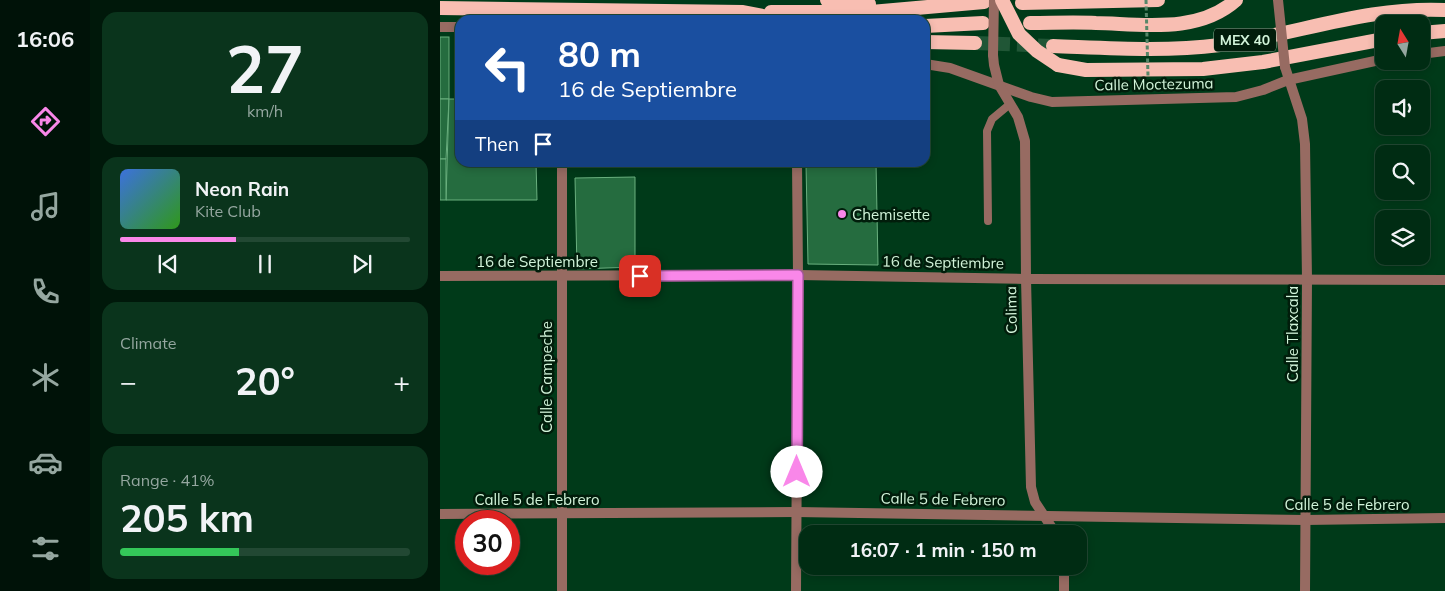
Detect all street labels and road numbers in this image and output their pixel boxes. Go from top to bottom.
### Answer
road number: MEX 40 [1214,28,1276,52]
street label: Calle Moctezuma [1094,73,1214,95]
street label: 16 de Septiembre [882,251,1004,273]
street label: 16 de Septiembre [476,252,598,271]
street label: Colima [1001,286,1021,334]
street label: Calle Tlaxcala [1283,286,1302,382]
street label: Calle Campeche [537,321,556,433]
street label: Calle 5 de Febrero [880,488,1006,510]
street label: Calle 5 de Febrero [475,490,599,509]
street label: Calle 5 de Febrero [1285,495,1409,514]

